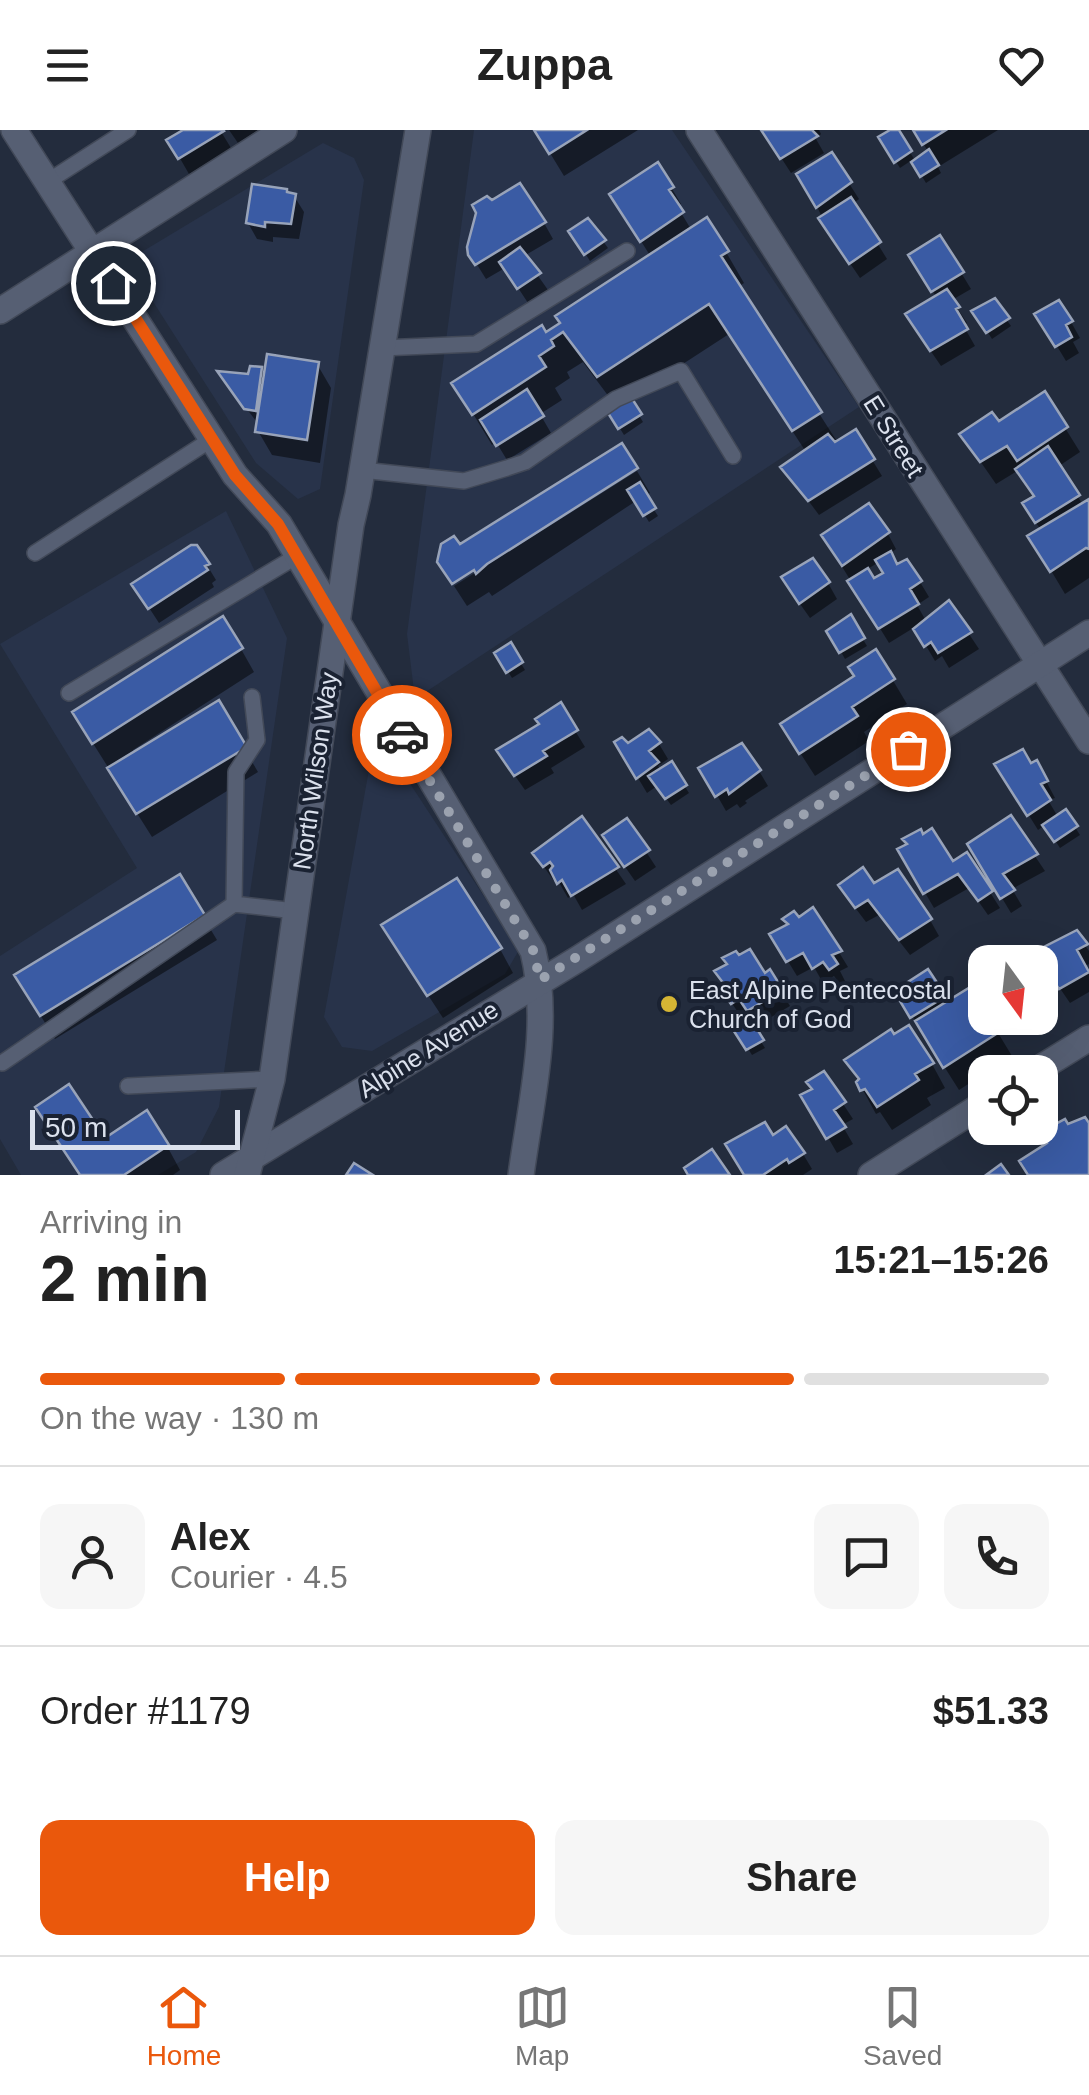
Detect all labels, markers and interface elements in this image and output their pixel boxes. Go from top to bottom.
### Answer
icon: menu [40,38,95,93]
icon: heart [994,38,1049,93]
text: Zuppa [477,39,612,90]
pin [71,241,156,326]
icon: home [86,256,141,311]
street label: E Street [858,390,930,482]
street label: North Wilson Way [287,670,343,872]
courier [352,685,452,785]
pin [866,707,951,792]
icon: car [375,708,430,763]
icon: bag [881,722,936,777]
north arrow [968,945,1058,1035]
map controls [968,945,1058,1145]
place label: East Alpine Pentecostal Church of God [689,976,952,1033]
marker: East Alpine Pentecostal Church of God [658,993,680,1015]
street label: Alpine Avenue [353,995,503,1103]
button: locate [968,1055,1058,1145]
scale bar [30,1105,240,1150]
text: 50 m [45,1112,107,1143]
text: Arriving in [40,1204,182,1240]
text: 15:21–15:26 [833,1239,1049,1281]
text: 2 min [40,1242,210,1315]
text: On the way · 130 m [40,1400,319,1436]
button: person [40,1504,145,1609]
button: chat [814,1504,919,1609]
button: phone [944,1504,1049,1609]
text: Alex [170,1516,250,1558]
text: Courier · 4.5 [170,1559,348,1595]
text: Order #1179 [40,1690,251,1732]
text: $51.33 [933,1690,1049,1732]
button: Help [40,1820,535,1935]
button: Share [555,1820,1049,1935]
tab: Home [147,1980,221,2072]
tab: Map [515,1980,570,2072]
tab: Saved [863,1980,942,2072]

